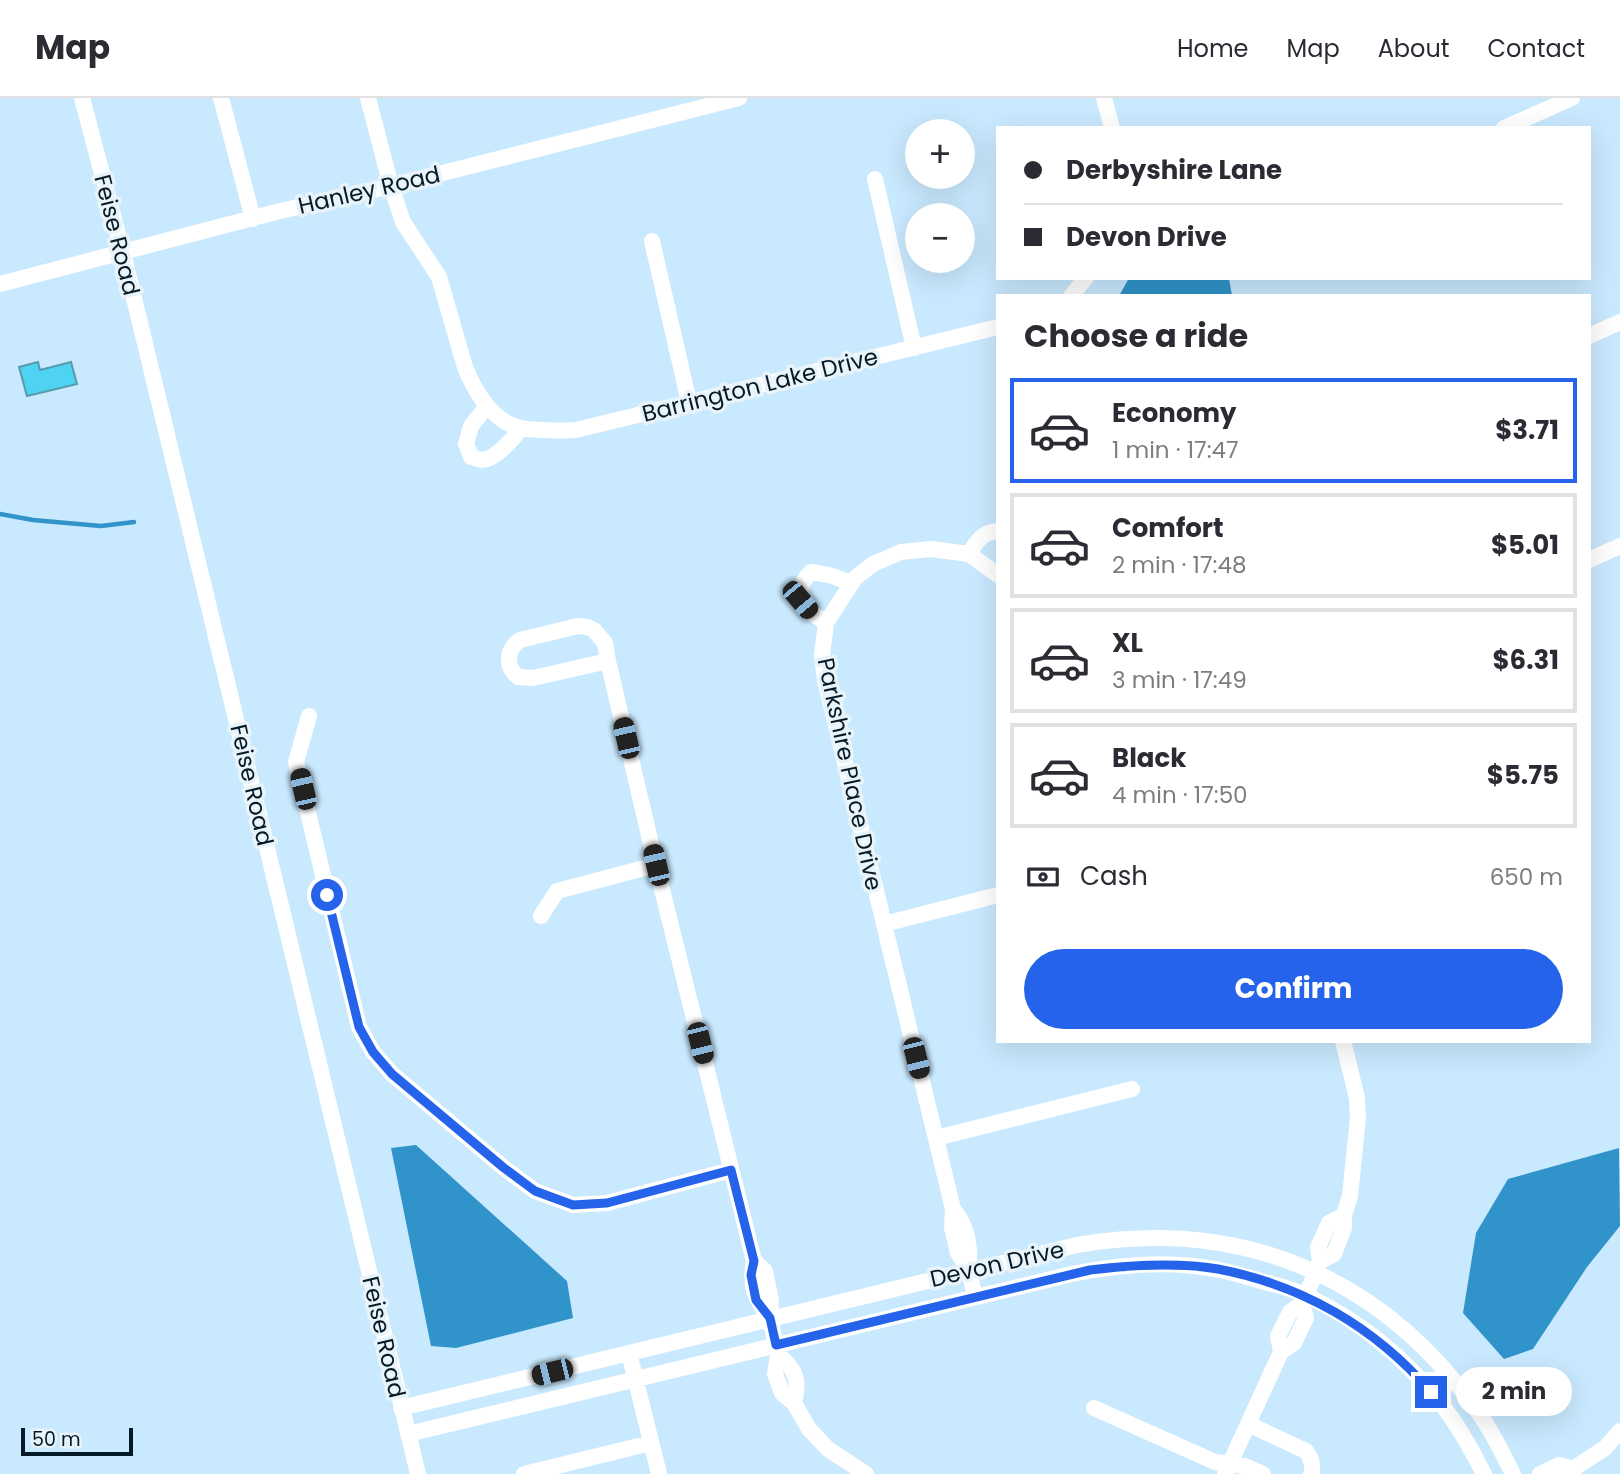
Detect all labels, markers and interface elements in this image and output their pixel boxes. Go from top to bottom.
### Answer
text: Map [35,24,110,71]
text: Home [1177,32,1249,65]
text: Map [1287,32,1340,65]
text: About [1378,32,1449,65]
text: Contact [1487,32,1585,65]
map controls [905,119,975,273]
button: + [905,119,975,189]
text: Derbyshire Lane [1066,152,1282,188]
street label: Hanley Road [295,158,443,222]
street label: Feise Road [87,171,147,299]
button: − [905,203,975,273]
text: Devon Drive [1066,219,1227,255]
text: Choose a ride [1024,313,1248,358]
street label: Barrington Lake Drive [639,340,881,430]
text: Economy [1112,395,1236,431]
icon: car [1028,399,1091,462]
text: $3.71 [1495,412,1559,448]
text: 1 min · 17:47 [1112,434,1239,466]
text: Comfort [1112,510,1224,546]
icon: car [1028,514,1091,577]
text: $5.01 [1491,527,1559,563]
text: 2 min · 17:48 [1112,549,1246,581]
car [779,577,822,623]
text: XL [1112,625,1143,661]
icon: car [1028,629,1091,692]
text: $6.31 [1492,642,1559,678]
street label: Parkshire Place Drive [810,655,890,893]
text: 3 min · 17:49 [1112,664,1247,696]
car [612,715,641,761]
street label: Feise Road [222,721,282,849]
text: Black [1112,740,1186,776]
icon: car [1028,744,1091,807]
text: $5.75 [1487,757,1559,793]
car [289,766,318,812]
text: 4 min · 17:50 [1112,779,1248,811]
car [642,842,671,888]
icon: cash [1024,858,1062,896]
text: Cash [1080,858,1148,894]
text: 650 m [1490,861,1563,893]
route start [311,879,343,911]
button: Confirm [1024,949,1563,1029]
car [685,1020,716,1066]
car [901,1035,932,1081]
street label: Devon Drive [927,1233,1067,1295]
street label: Feise Road [354,1273,414,1401]
car [530,1357,575,1387]
callout: 2 min [1456,1368,1571,1416]
text: 2 min [1482,1375,1546,1407]
route end [1415,1376,1447,1408]
scale bar [21,1425,133,1457]
text: 50 m [32,1426,81,1453]

